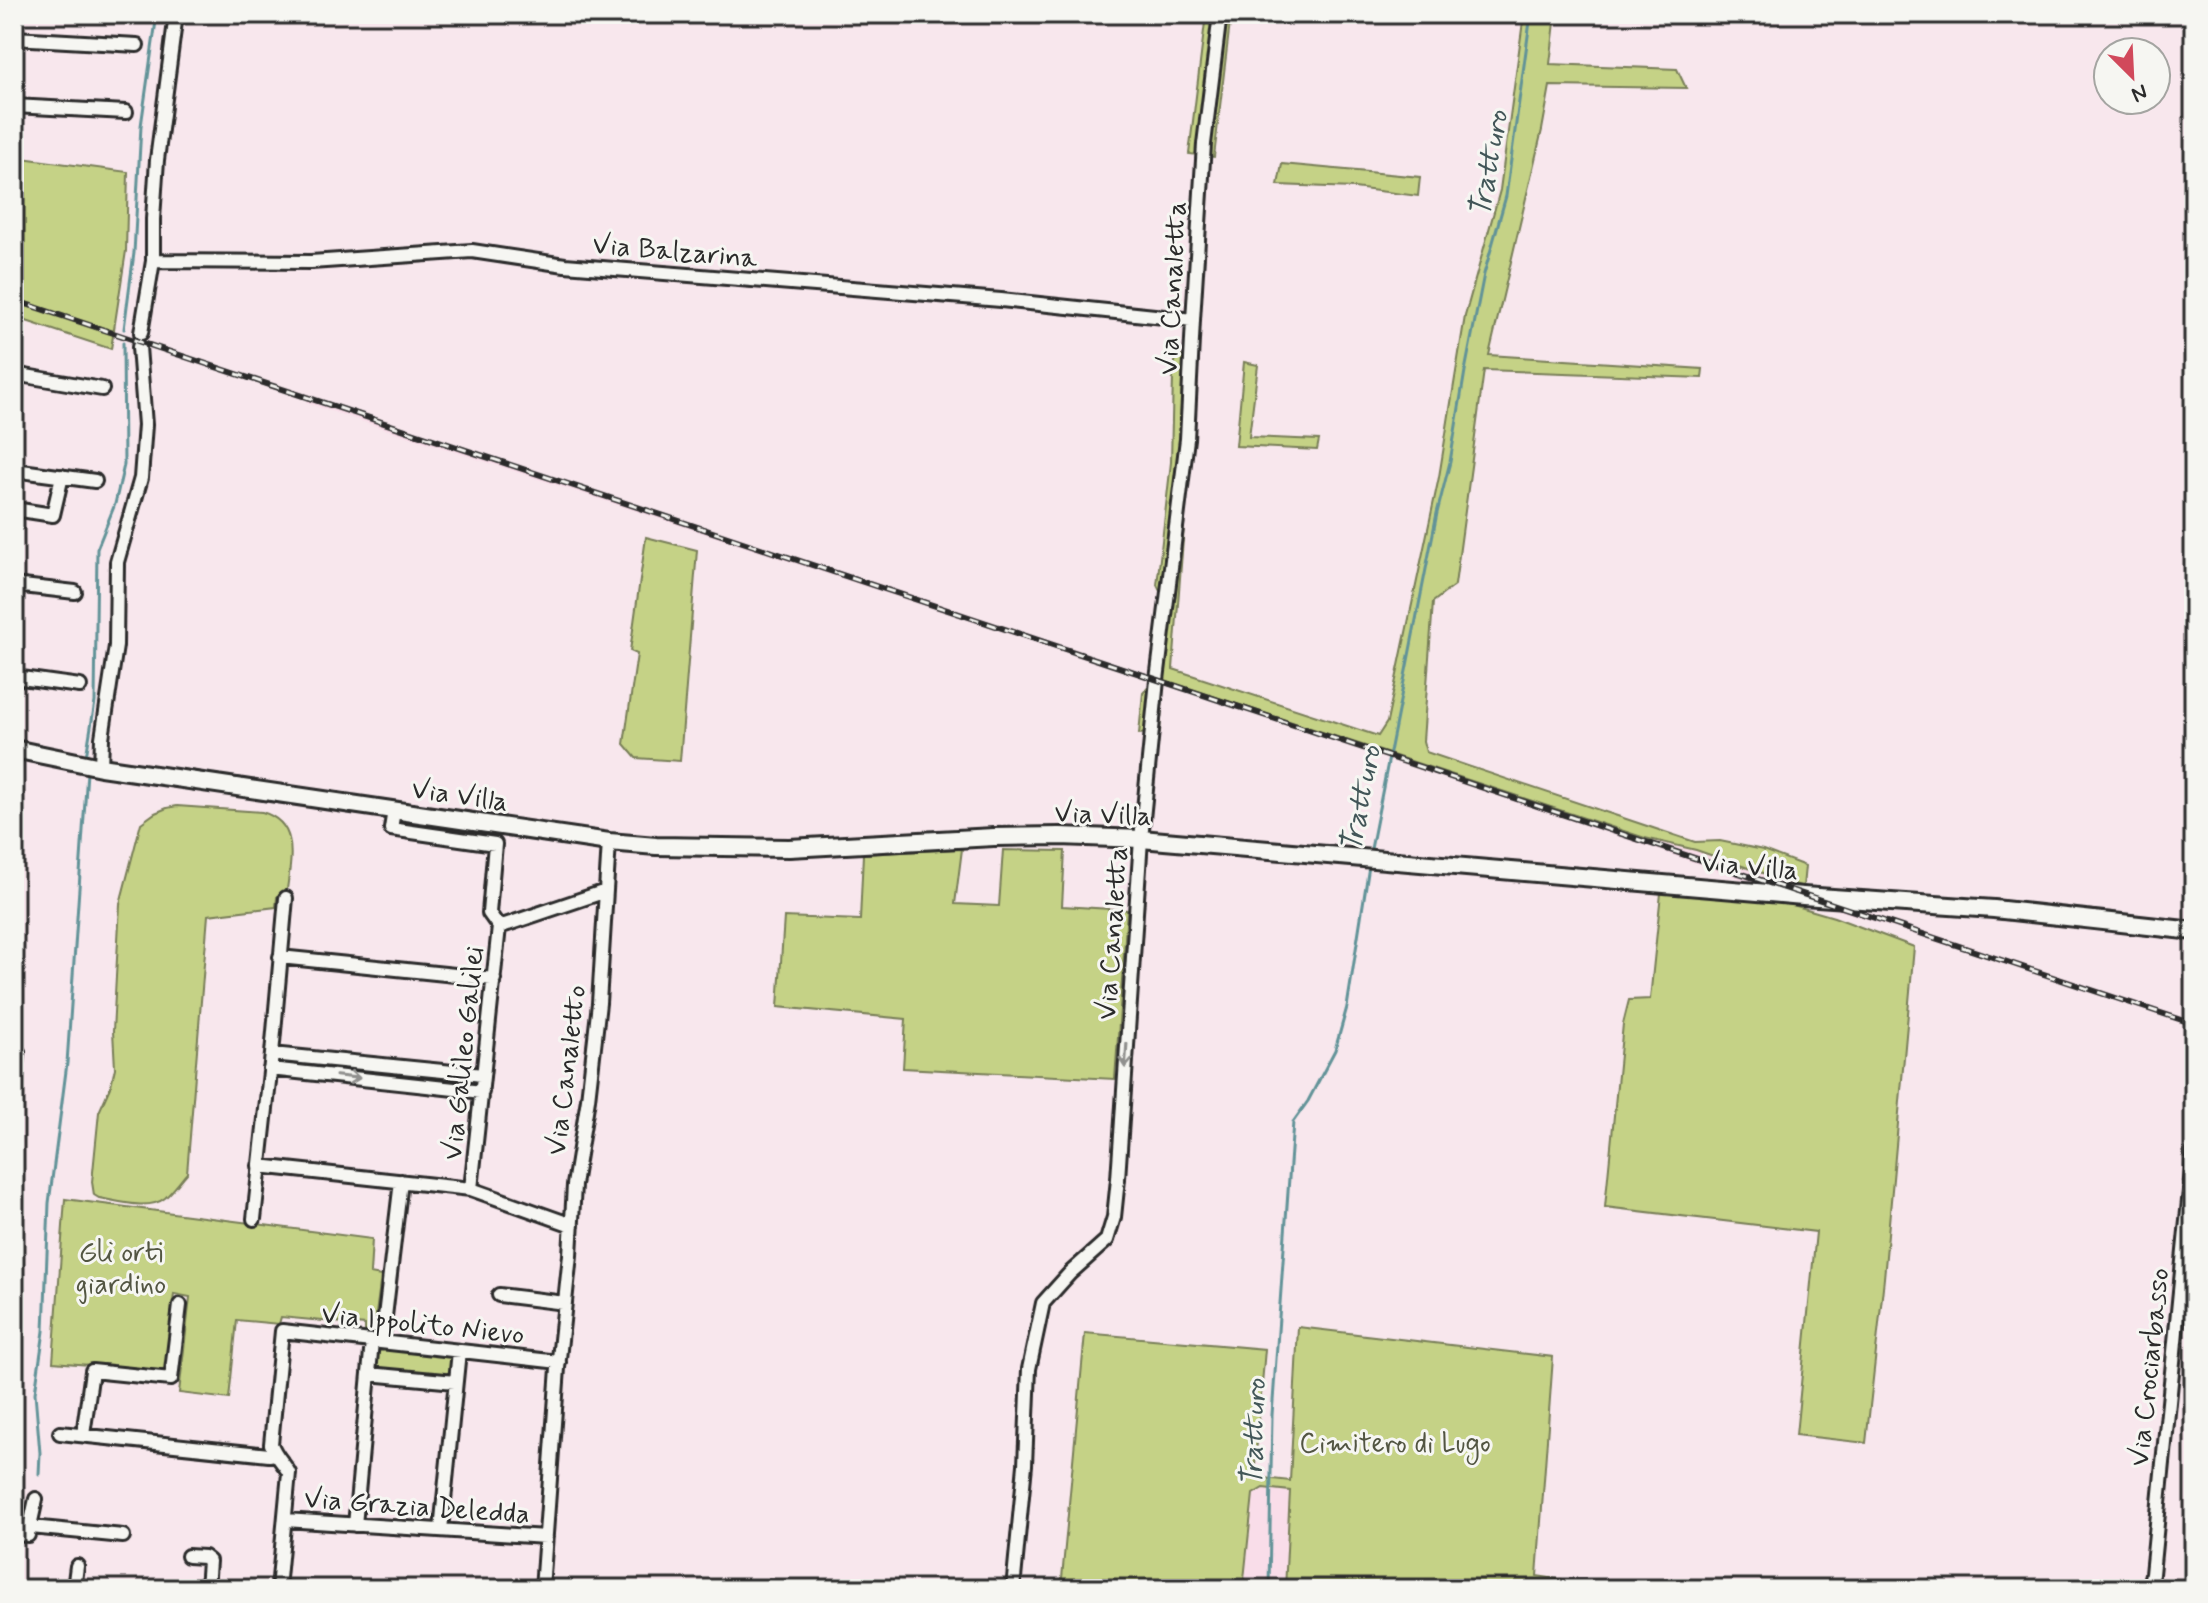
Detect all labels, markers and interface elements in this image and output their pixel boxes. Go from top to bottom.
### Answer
north arrow [2092,36,2172,116]
text: N [2127,77,2152,108]
water label: Tratturo [1461,106,1518,221]
street label: Via Canaletta [1150,200,1197,376]
street label: Via Balzarina [591,227,759,278]
water label: Tratturo [1332,741,1391,856]
street label: Via Villa [409,771,510,822]
street label: Via Villa [1054,795,1152,836]
street label: Via Canaletta [1089,845,1138,1021]
street label: Via Villa [1700,845,1800,890]
street label: Via Galileo Galilei [435,944,494,1162]
street label: Via Canaletto [539,983,596,1158]
one-way arrow [1118,1042,1133,1069]
one-way arrow [334,1070,361,1085]
park label: Gli orti giardino [76,1235,166,1304]
street label: Via Crociarbasso [2122,1266,2179,1468]
street label: Via Ippolito Nievo [319,1296,526,1355]
water label: Tratturo [1233,1377,1276,1488]
park label: Cimitero di Lugo [1299,1426,1491,1465]
street label: Via Grazia Deledda [303,1481,531,1534]

